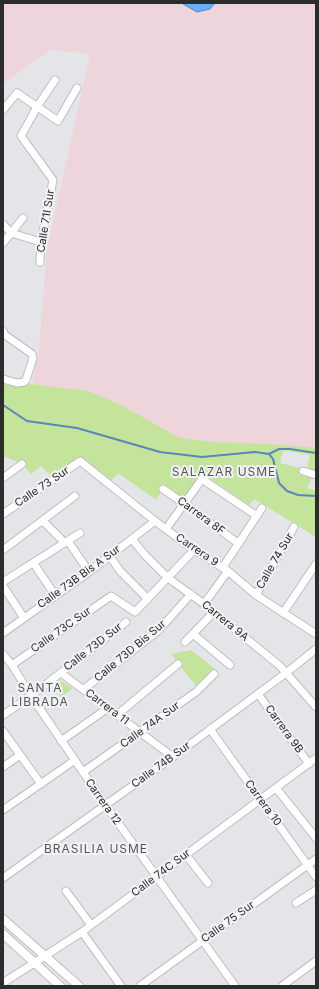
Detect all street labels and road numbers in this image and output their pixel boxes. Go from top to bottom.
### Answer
street label: Calle 71I Sur [35,189,57,253]
street label: Calle 73 Sur [12,464,72,510]
street label: Carrera 8F [175,494,227,538]
street label: Carrera 9 [173,531,221,569]
street label: Calle 74 Sur [254,531,296,591]
street label: Calle 73B Bis A Sur [35,542,123,612]
street label: Carrera 9A [199,598,251,644]
street label: Calle 73C Sur [28,604,94,656]
street label: Calle 73D Bis Sur [92,617,168,685]
street label: Calle 73D Sur [61,620,125,674]
street label: Carrera 11 [83,686,131,728]
street label: Calle 74A Sur [118,699,182,751]
street label: Carrera 9B [262,702,306,756]
street label: Calle 74B Sur [129,739,193,791]
street label: Carrera 12 [82,776,124,828]
street label: Carrera 10 [242,777,284,829]
street label: Calle 74C Sur [129,846,193,900]
street label: Calle 75 Sur [199,898,257,946]

